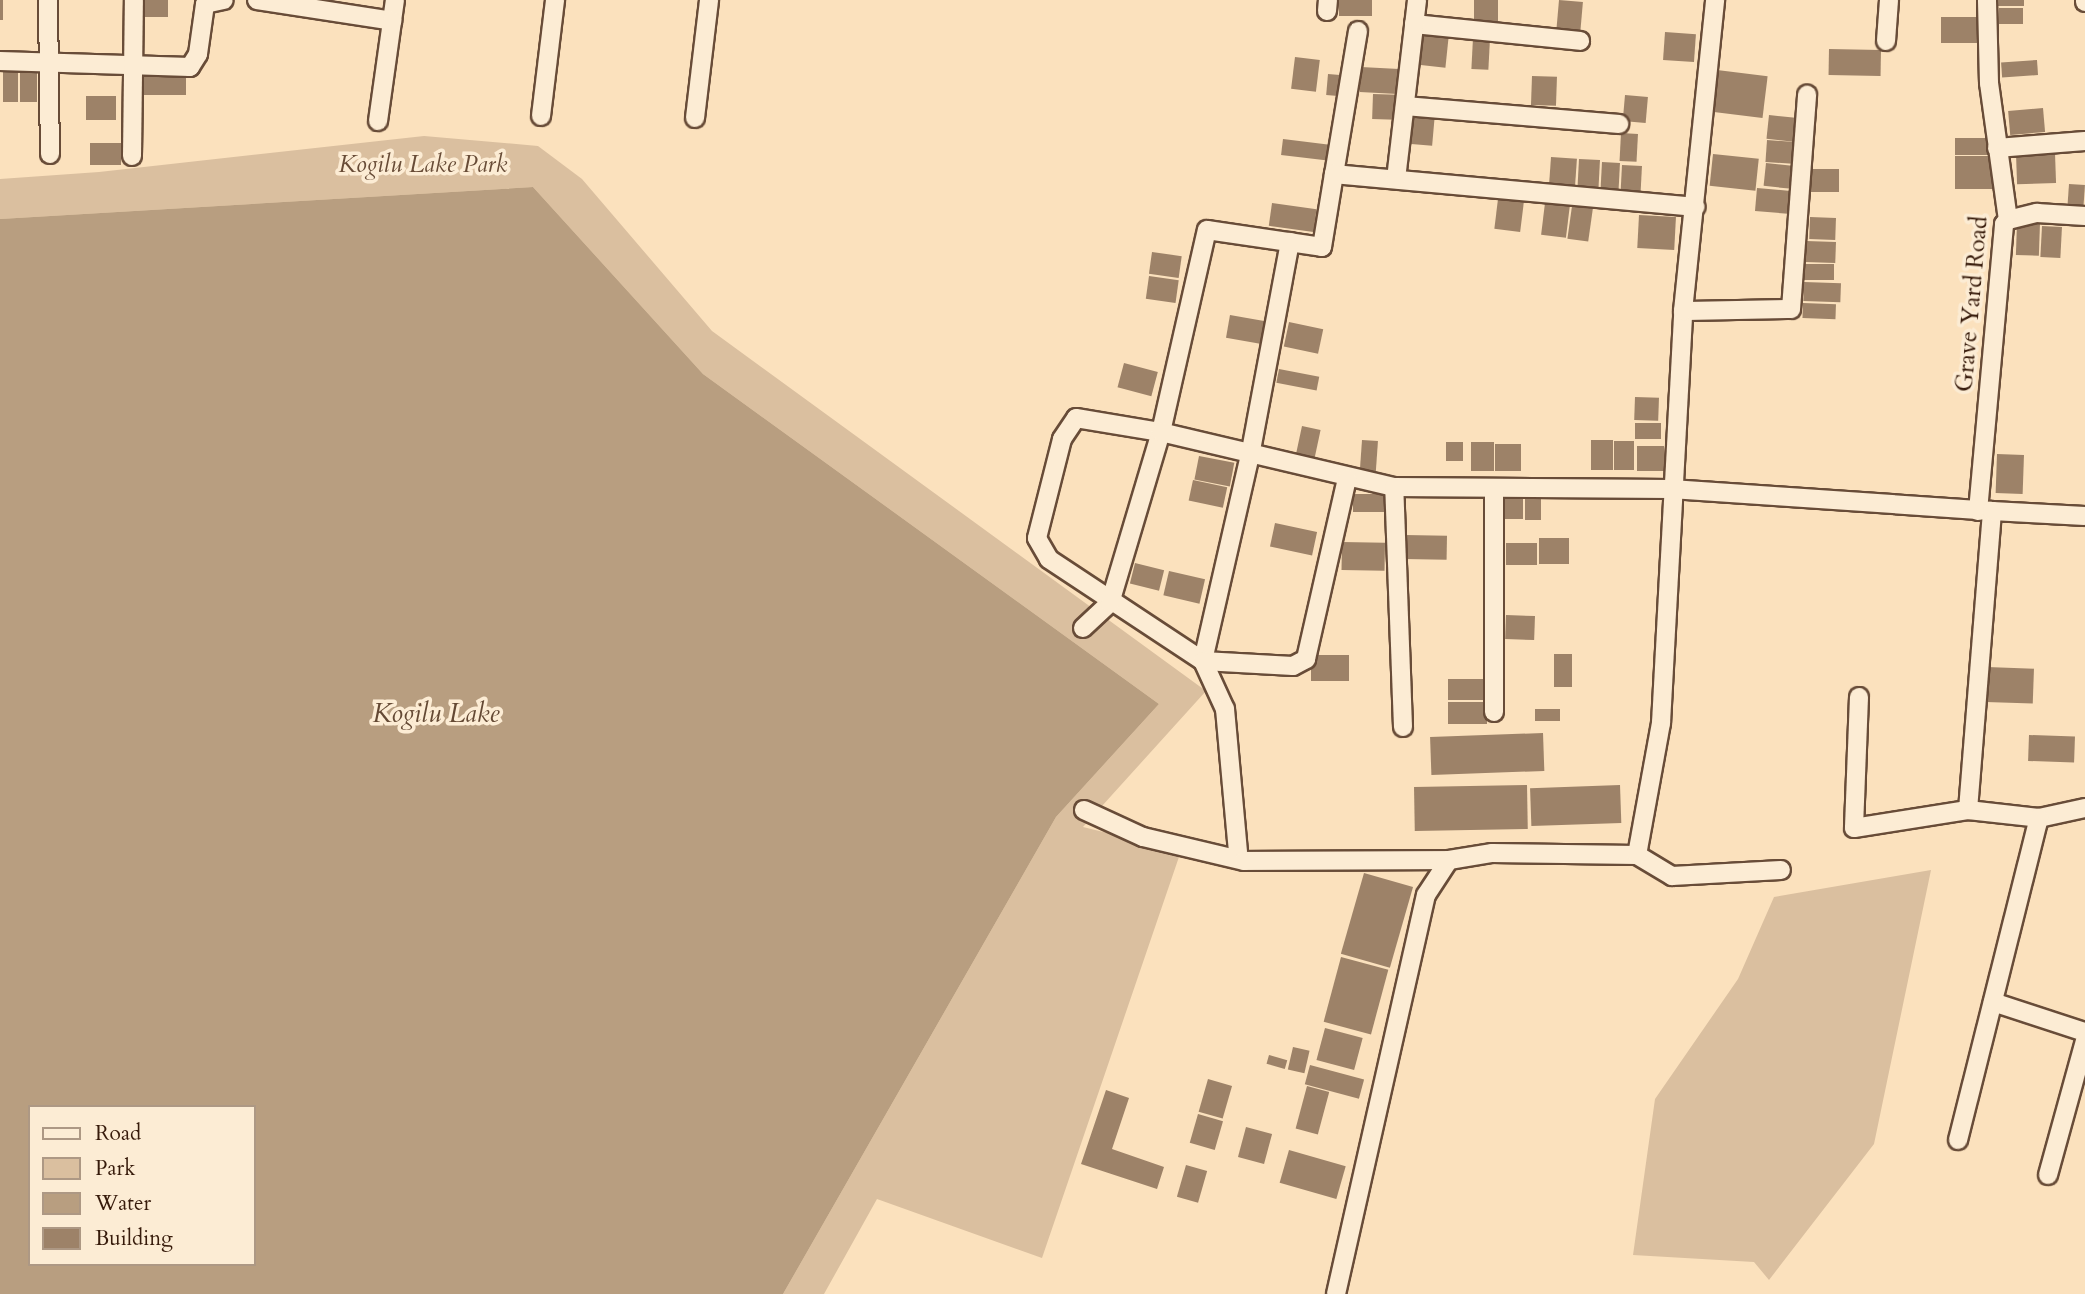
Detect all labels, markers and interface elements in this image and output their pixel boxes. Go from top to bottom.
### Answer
park label: Kogilu Lake Park [339,151,507,179]
street label: Grave Yard Road [1950,215,1994,393]
water label: Kogilu Lake [372,698,500,730]
legend [28,1105,256,1266]
text: Road [95,1119,141,1148]
text: Park [95,1154,135,1183]
text: Water [95,1189,151,1218]
text: Building [95,1224,173,1253]

